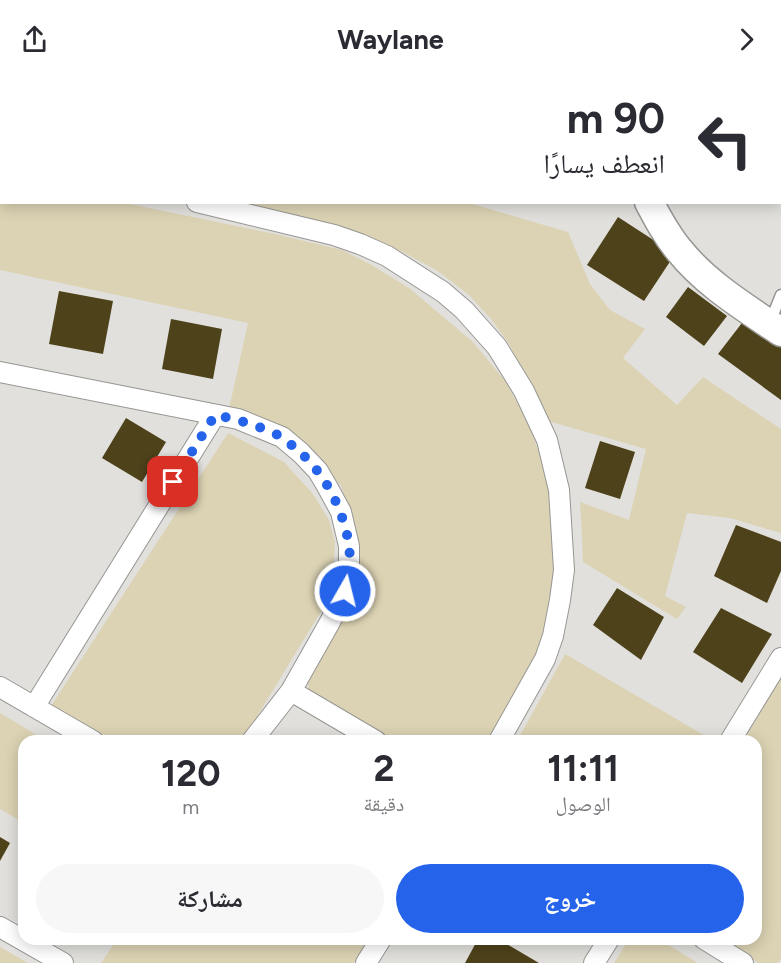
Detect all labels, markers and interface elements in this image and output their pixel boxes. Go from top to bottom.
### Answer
icon: share [18,23,51,56]
text: Waylane [337,23,444,56]
icon: forward [730,23,763,56]
text: 90 m [567,93,665,144]
icon: left [686,102,764,180]
text: انعطف يسارًا [543,147,665,180]
pin [147,456,198,507]
icon: arrive [156,465,189,498]
position arrow [313,559,377,623]
text: 2 [373,747,394,790]
text: 11:11 [547,747,619,790]
text: 120 [161,752,220,795]
text: دقيقة [364,792,404,816]
text: الوصول [555,792,611,816]
text: m [182,795,199,819]
button: مشاركة [36,864,384,933]
button: خروج [396,864,744,933]

